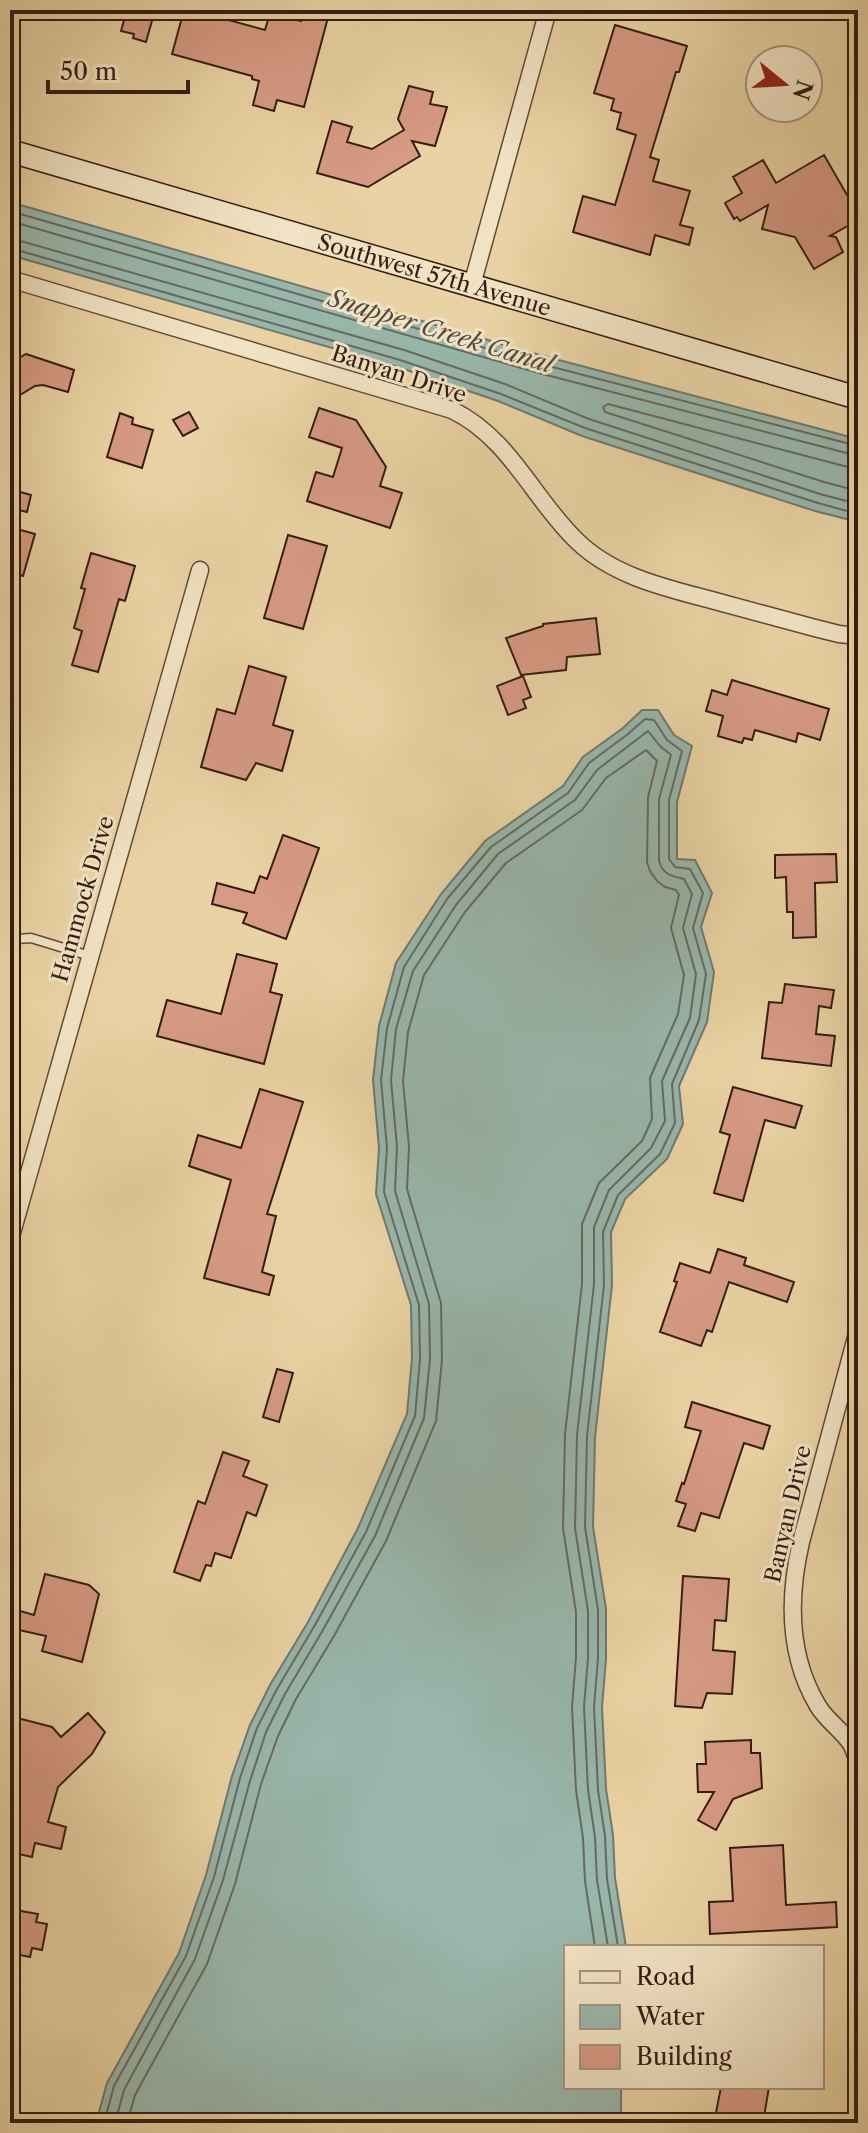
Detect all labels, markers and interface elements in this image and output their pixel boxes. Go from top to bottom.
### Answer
scale bar [48,44,188,94]
north arrow [744,44,824,124]
text: 50 m [60,57,117,86]
text: N [787,77,818,103]
street label: Southwest 57th Avenue [314,228,554,321]
water label: Snapper Creek Canal [323,282,559,380]
street label: Banyan Drive [328,339,470,409]
street label: Hammock Drive [46,813,120,985]
street label: Banyan Drive [759,1443,817,1585]
legend [564,1945,824,2089]
text: Road [636,1962,696,1991]
text: Water [635,2002,705,2031]
text: Building [636,2042,732,2071]

